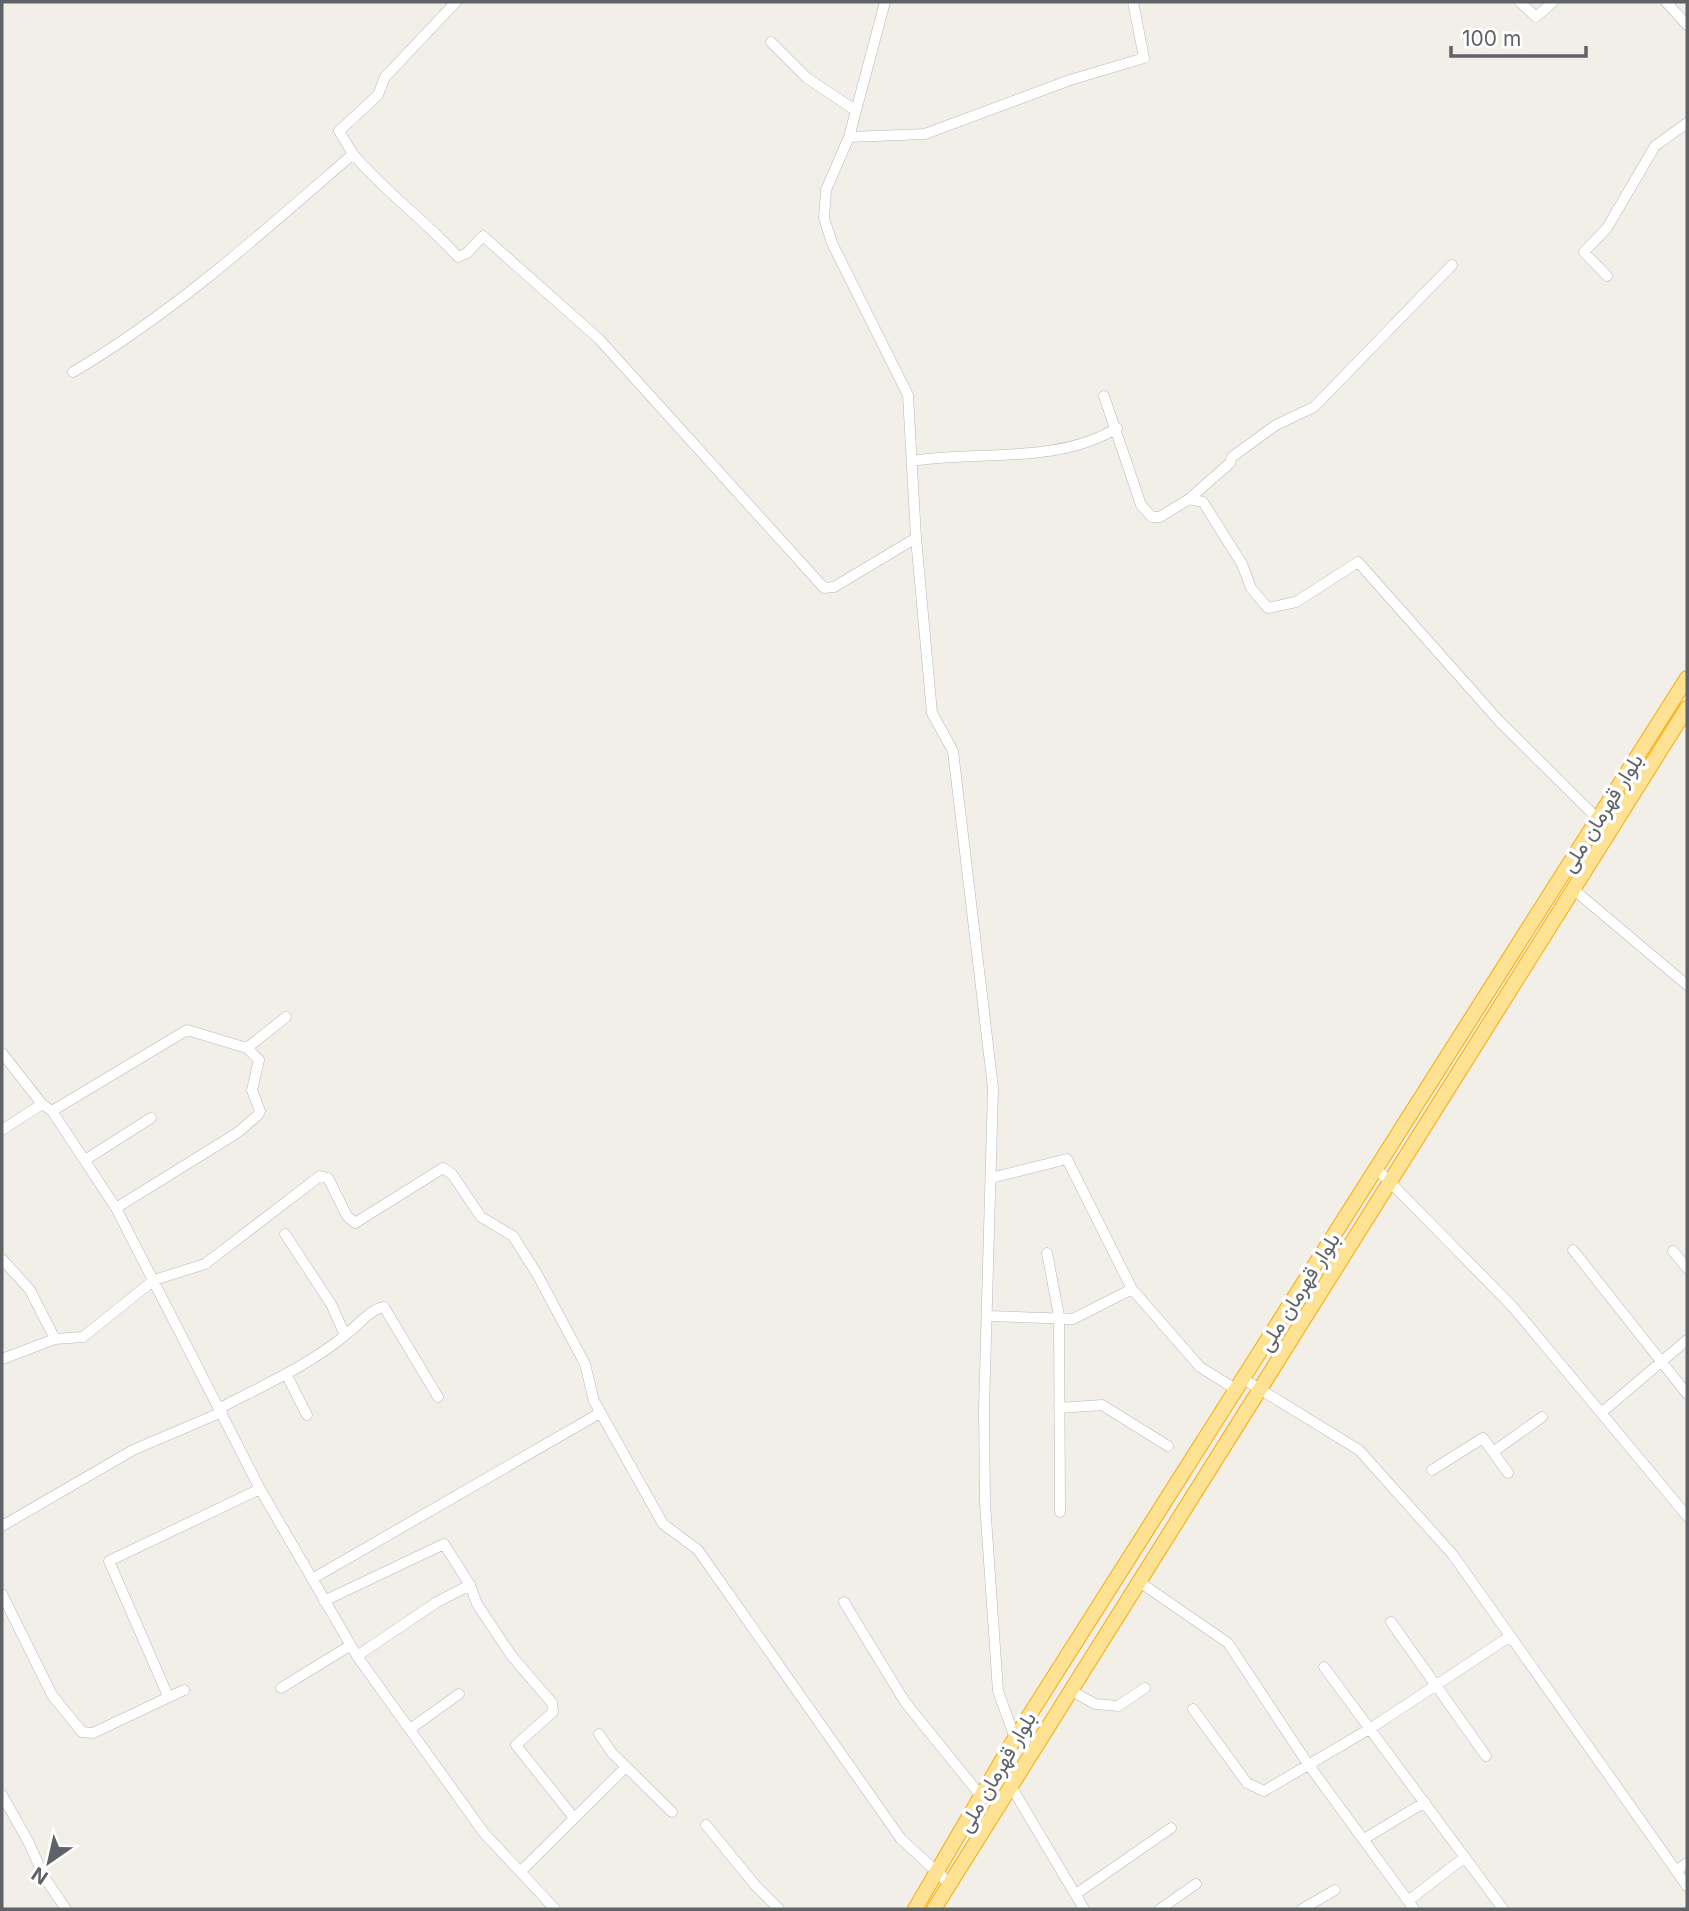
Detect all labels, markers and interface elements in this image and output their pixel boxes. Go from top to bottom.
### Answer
scale bar [1451,14,1586,58]
text: 100 m [1462,26,1521,51]
street label: بلوار قهرمان ملی [1555,749,1649,877]
street label: بلوار قهرمان ملی [1252,1228,1346,1356]
street label: بلوار قهرمان ملی [952,1707,1042,1837]
north arrow [14,1827,84,1897]
text: N [27,1862,52,1889]

